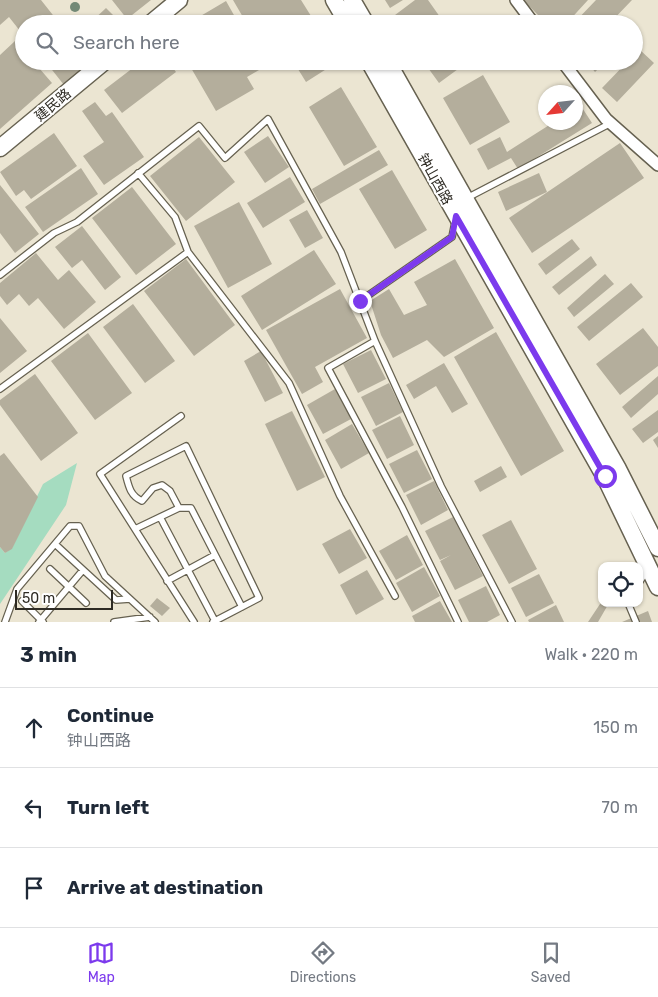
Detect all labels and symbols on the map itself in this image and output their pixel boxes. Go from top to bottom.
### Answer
street label: 建民路 [31,85,75,125]
north arrow [538,85,583,130]
street label: 钟山西路 [414,150,456,208]
route end [349,290,372,313]
route start [594,465,617,488]
scale bar [15,587,112,610]

